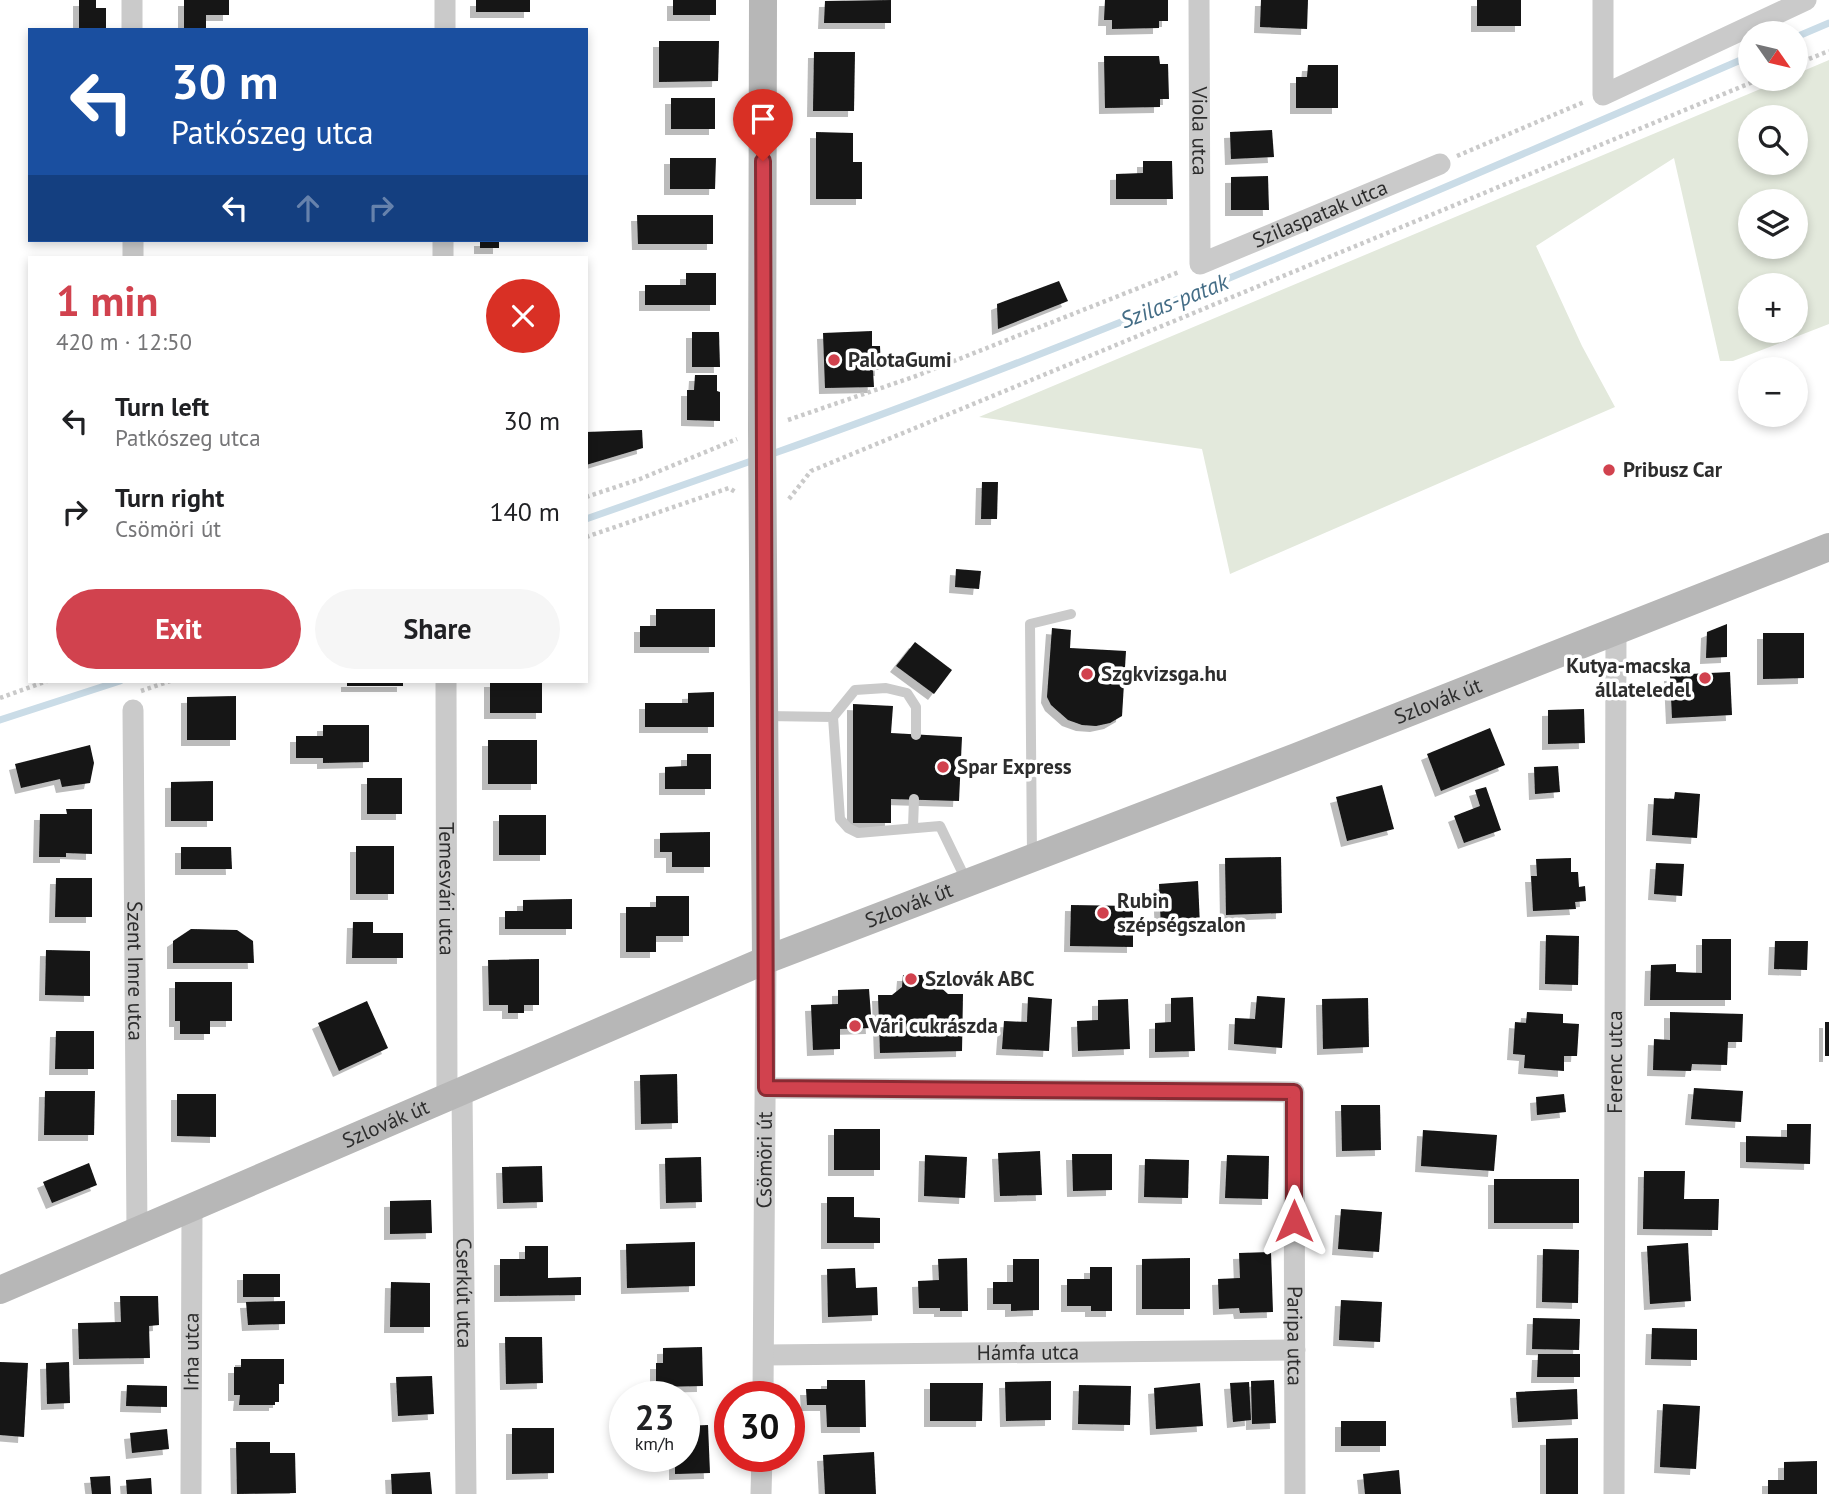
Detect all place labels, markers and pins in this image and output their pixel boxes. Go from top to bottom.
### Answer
pin [733,89,793,161]
place label: PalotaGumi [848,346,952,373]
marker: PalotaGumi [826,352,842,368]
place label: Pribusz Car [1623,456,1723,483]
marker: Pribusz Car [1601,462,1617,478]
place label: Kutya-macska állateledel [1566,652,1692,703]
place label: Szgkvizsga.hu [1101,660,1227,687]
marker: Szgkvizsga.hu [1079,666,1095,682]
marker: Kutya-macska állateledel [1697,670,1713,686]
place label: Spar Express [957,753,1072,780]
marker: Spar Express [935,759,951,775]
place label: Rubin szépségszalon [1117,887,1246,938]
marker: Rubin szépségszalon [1095,905,1111,921]
place label: Szlovák ABC [925,965,1035,992]
marker: Szlovák ABC [903,971,919,987]
place label: Vári cukrászda [868,1012,998,1039]
marker: Vári cukrászda [847,1018,863,1034]

